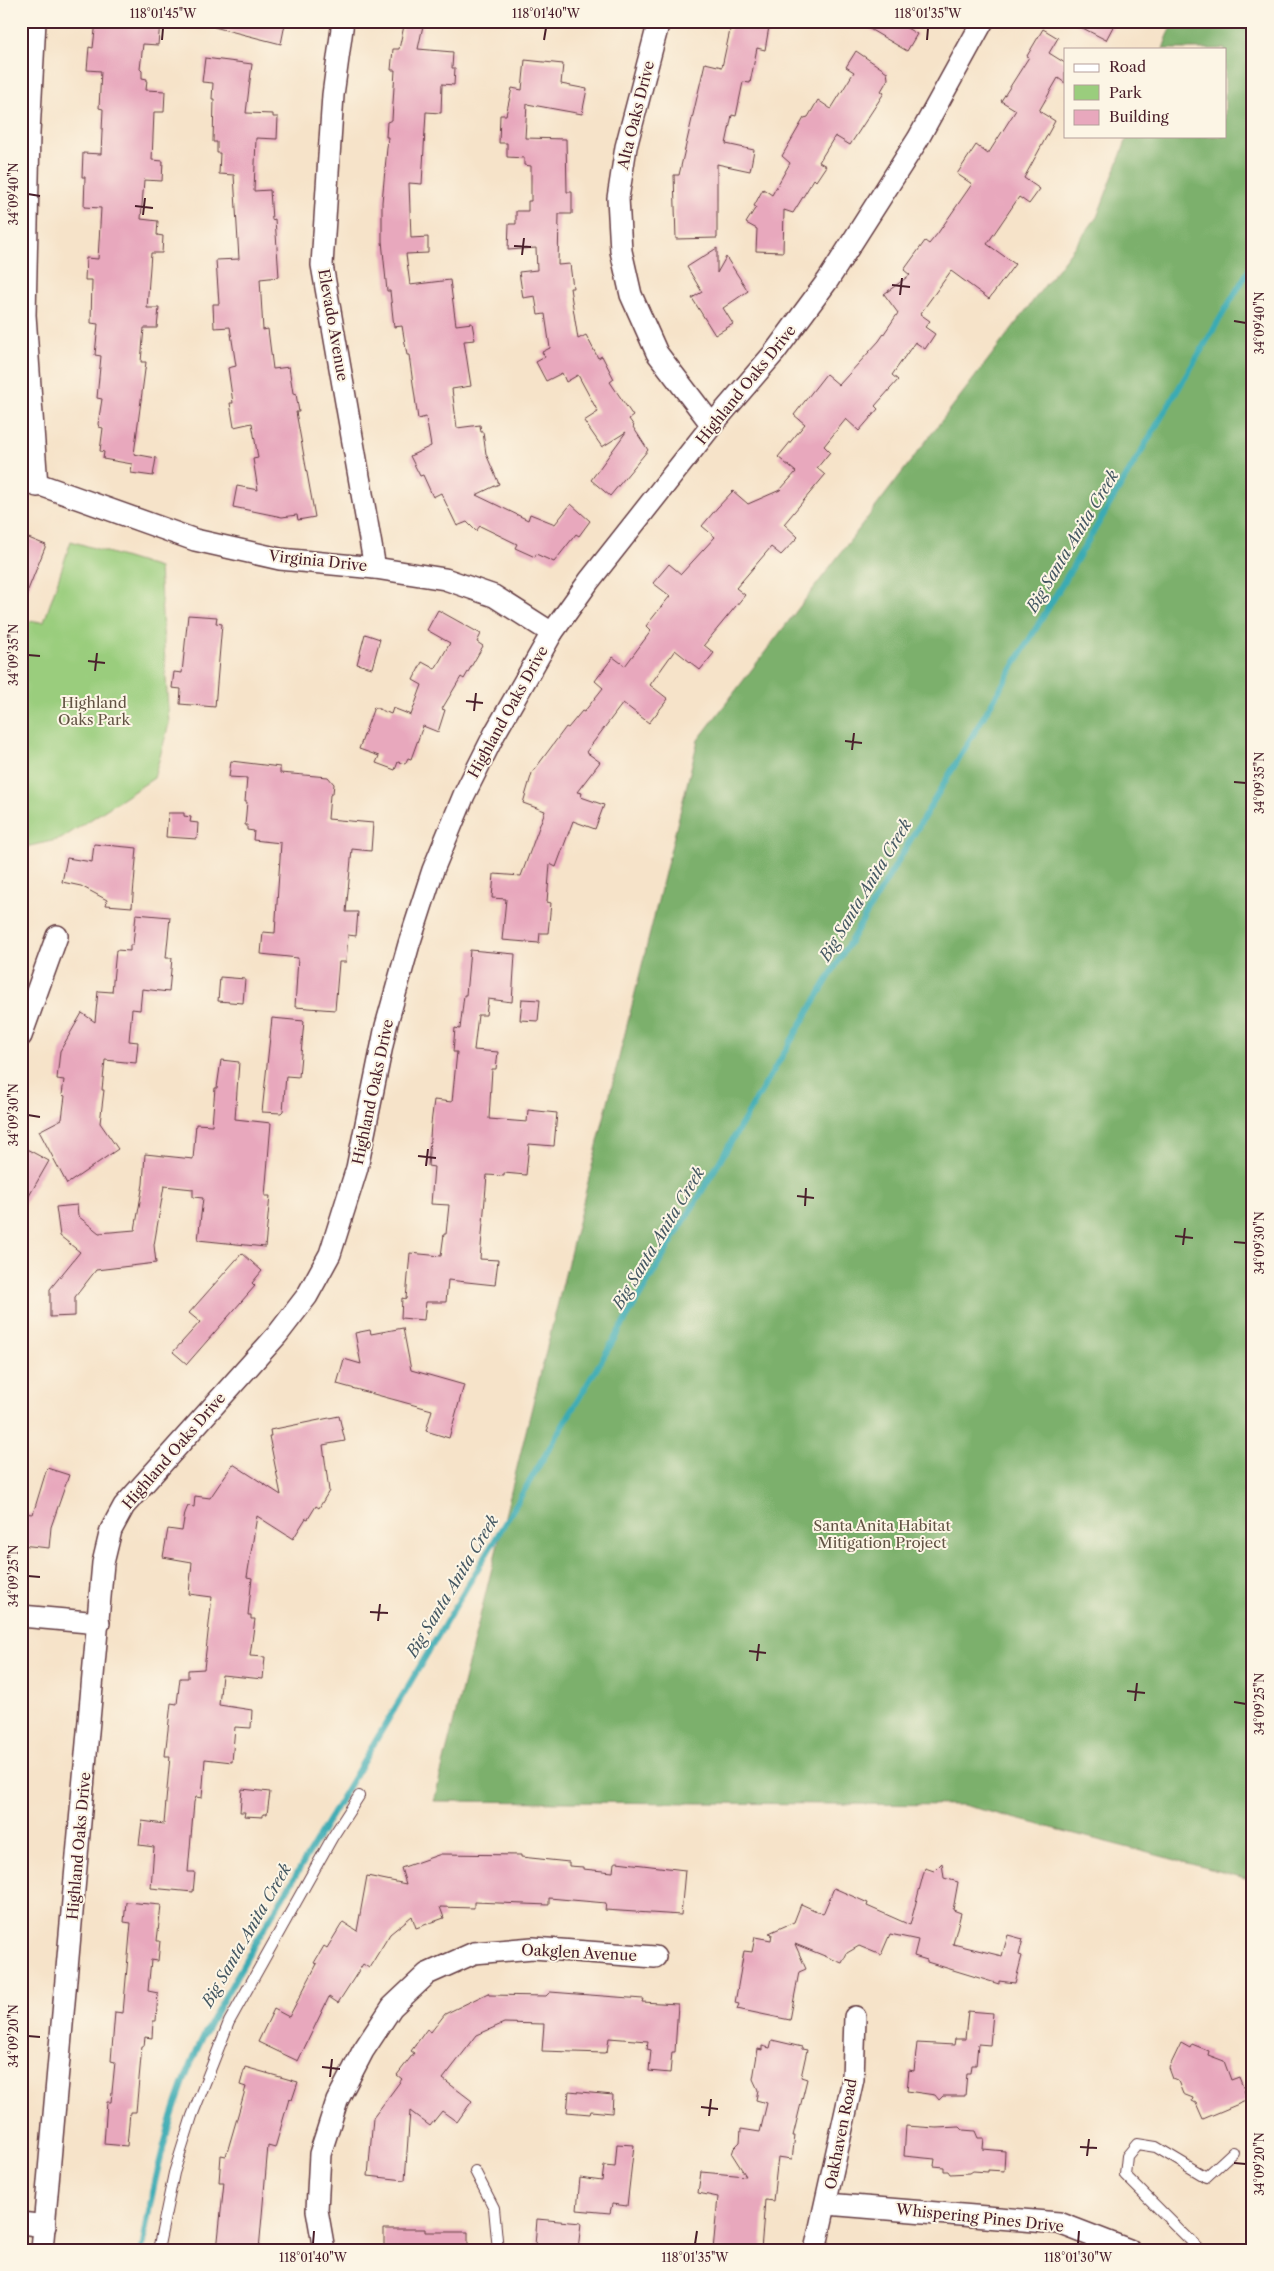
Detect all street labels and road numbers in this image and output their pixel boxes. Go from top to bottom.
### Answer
street label: Alta Oaks Drive [613,59,658,172]
street label: Elevado Avenue [314,267,353,382]
street label: Highland Oaks Drive [692,321,800,448]
street label: Virginia Drive [267,546,368,575]
street label: Highland Oaks Drive [463,642,552,781]
street label: Highland Oaks Drive [348,1017,397,1166]
street label: Highland Oaks Drive [118,1389,229,1513]
street label: Highland Oaks Drive [63,1771,94,1921]
street label: Oakglen Avenue [521,1940,637,1965]
street label: Oakhaven Road [820,2077,861,2191]
street label: Whispering Pines Drive [894,2199,1065,2236]

